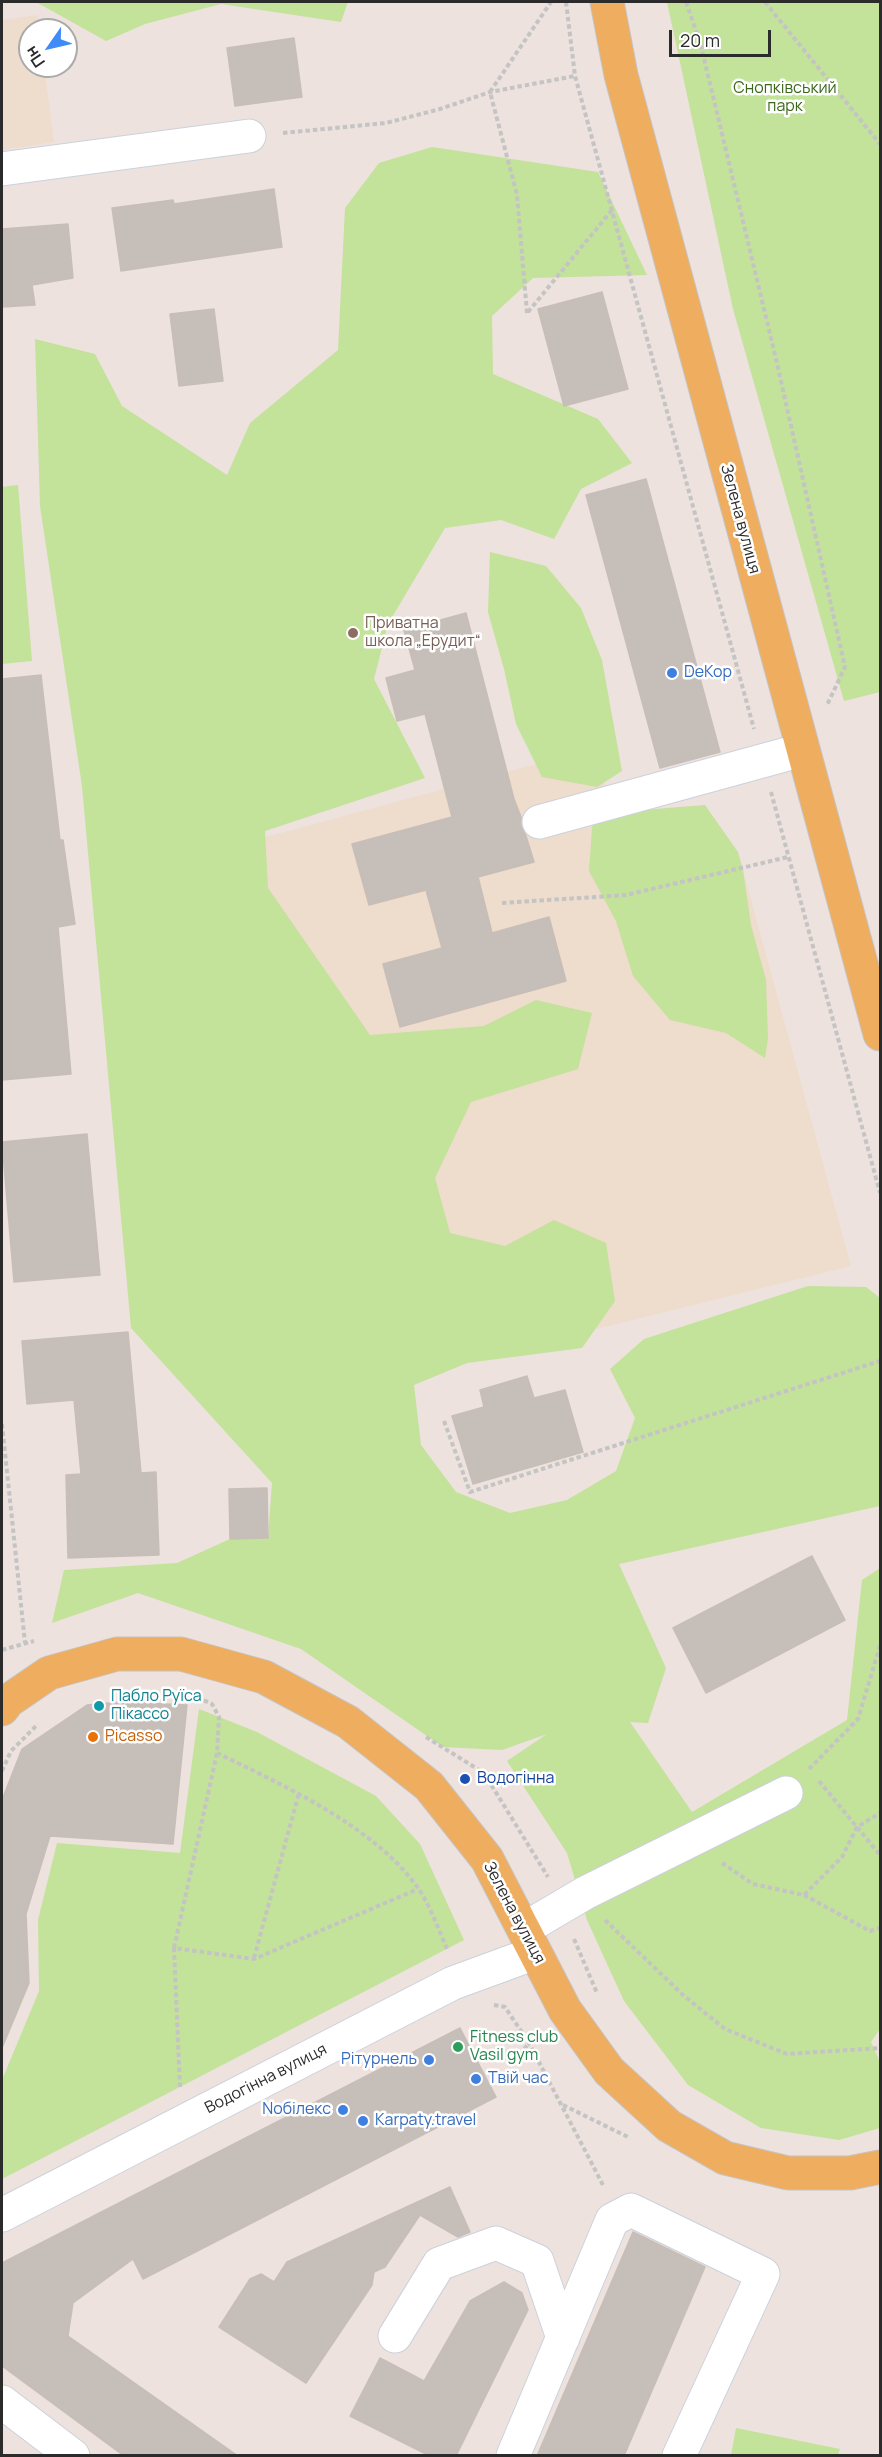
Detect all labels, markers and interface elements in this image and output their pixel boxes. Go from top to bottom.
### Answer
north arrow [18,18,78,78]
scale bar [672,18,774,56]
text: 20 m [680,28,720,52]
text: Пн [20,42,50,72]
park label: Снопківський парк [733,79,837,117]
street label: Зелена вулиця [716,462,764,576]
place label: Приватна школа „Ерудит“ [365,614,481,652]
marker: Приватна школа „Ерудит“ [346,626,360,640]
place label: DeKop [684,663,732,683]
marker: DeKop [665,666,679,680]
place label: Пабло Руїса Пікассо [111,1687,202,1725]
marker: Пабло Руїса Пікассо [92,1699,106,1713]
place label: Picasso [105,1727,162,1747]
marker: Picasso [86,1730,100,1744]
place label: Водогінна [477,1769,554,1789]
marker: Водогінна [458,1772,472,1786]
street label: Зелена вулиця [479,1859,549,1967]
place label: Fitness club Vasil gym [470,2028,558,2066]
street label: Водогінна вулиця [202,2040,330,2118]
marker: Fitness club Vasil gym [451,2040,465,2054]
place label: Рітурнель [341,2050,417,2070]
marker: Рітурнель [422,2053,436,2067]
place label: Твій час [488,2069,549,2089]
marker: Твій час [469,2072,483,2086]
place label: Nобілекс [262,2100,331,2120]
marker: Nобілекс [336,2103,350,2117]
place label: Karpaty.travel [375,2111,476,2131]
marker: Karpaty.travel [356,2114,370,2128]

